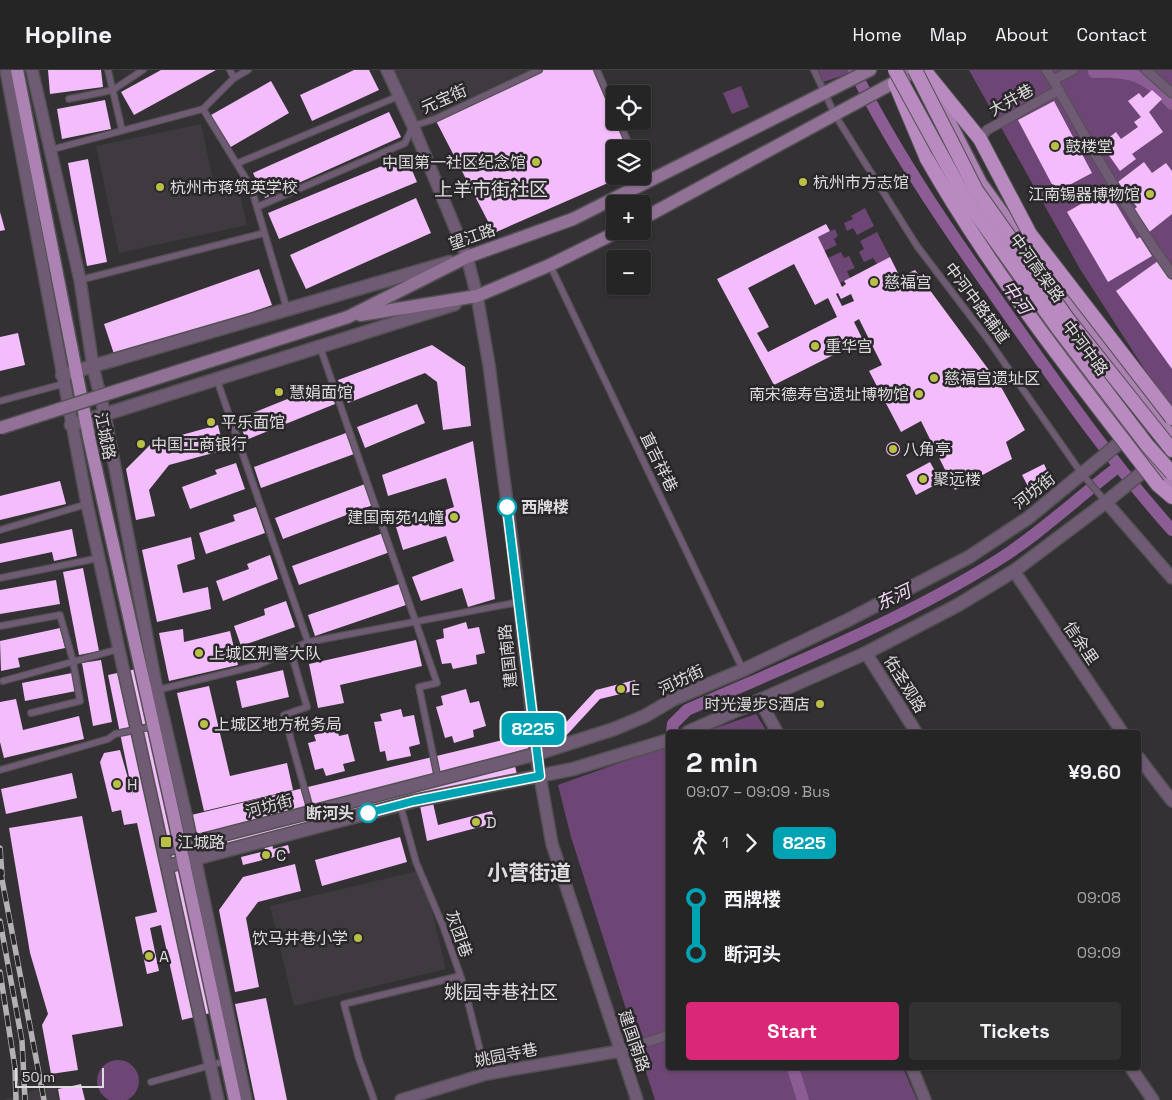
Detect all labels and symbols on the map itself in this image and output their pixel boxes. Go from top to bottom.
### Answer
street label: 大井巷 [985,79,1037,121]
street label: 元宝街 [418,80,470,118]
place label: 鼓楼堂 [1065,136,1113,157]
marker: 鼓楼堂 [1049,140,1061,152]
place label: 中国第一社区纪念馆 [382,152,526,173]
marker: 中国第一社区纪念馆 [530,156,542,168]
place label: 杭州市方志馆 [813,172,909,193]
marker: 杭州市方志馆 [797,176,809,188]
place label: 杭州市蒋筑英学校 [170,177,298,198]
district label: 上羊市街社区 [434,177,548,202]
marker: 杭州市蒋筑英学校 [154,181,166,193]
place label: 江南锡器博物馆 [1028,184,1140,205]
marker: 江南锡器博物馆 [1144,188,1156,200]
street label: 望江路 [446,219,498,255]
street label: 中河高架路 [1006,230,1068,306]
street label: 中河中路辅道 [940,258,1014,348]
place label: 慈福宫 [884,272,932,293]
marker: 慈福宫 [868,276,880,288]
water label: 中河 [998,276,1036,318]
street label: 中河中路 [1057,316,1113,380]
place label: 重华宫 [825,336,873,357]
marker: 重华宫 [809,340,821,352]
place label: 慈福宫遗址区 [944,368,1040,389]
marker: 慈福宫遗址区 [928,372,940,384]
place label: 慧娟面馆 [289,382,353,403]
place label: 南宋德寿宫遗址博物馆 [749,384,909,405]
marker: 慧娟面馆 [273,386,285,398]
marker: 南宋德寿宫遗址博物馆 [913,388,925,400]
street label: 江城路 [90,410,120,462]
place label: 平乐面馆 [221,412,285,433]
marker: 平乐面馆 [205,416,217,428]
street label: 直吉祥巷 [636,429,682,495]
place label: 中国工商银行 [151,434,247,455]
marker: 中国工商银行 [135,438,147,450]
place label: 八角亭 [903,439,951,460]
marker: 八角亭 [887,443,899,455]
street label: 河坊街 [1009,468,1059,514]
place label: 聚远楼 [933,469,981,490]
marker: 聚远楼 [917,473,929,485]
marker: 西牌楼 [497,497,517,517]
place label: 西牌楼 [521,497,569,518]
place label: 建国南苑14幢 [347,507,444,528]
marker: 建国南苑14幢 [448,511,460,523]
water label: 东河 [872,578,917,615]
street label: 信余里 [1059,617,1103,669]
street label: 建国南路 [494,623,522,689]
place label: 上城区刑警大队 [209,643,321,664]
marker: 上城区刑警大队 [193,647,205,659]
street label: 佑圣观路 [879,651,931,717]
street label: 河坊街 [655,660,707,700]
place label: E [631,679,640,700]
marker: E [615,683,627,695]
place label: 时光漫步S酒店 [704,694,810,715]
marker: 时光漫步S酒店 [814,698,826,710]
line badge: 8225 [498,713,568,745]
place label: 上城区地方税务局 [214,714,342,735]
marker: 上城区地方税务局 [198,718,210,730]
place label: H [127,774,138,795]
marker: H [111,778,123,790]
street label: 河坊街 [243,790,295,822]
place label: 断河头 [306,803,354,824]
marker: 断河头 [358,803,378,823]
place label: D [486,812,497,833]
marker: D [470,816,482,828]
place label: 江城路 [177,832,225,853]
marker: 江城路 [159,835,173,849]
place label: C [276,845,286,866]
marker: C [260,849,272,861]
district label: 小营街道 [487,859,571,886]
street label: 灰团巷 [441,908,477,960]
place label: 饮马井巷小学 [252,928,348,949]
marker: 饮马井巷小学 [352,932,364,944]
place label: A [159,946,169,967]
marker: A [143,950,155,962]
district label: 姚园寺巷社区 [444,980,558,1005]
street label: 建国南路 [614,1007,654,1075]
street label: 姚园寺巷 [473,1039,539,1071]
scale bar [15,1065,104,1088]

